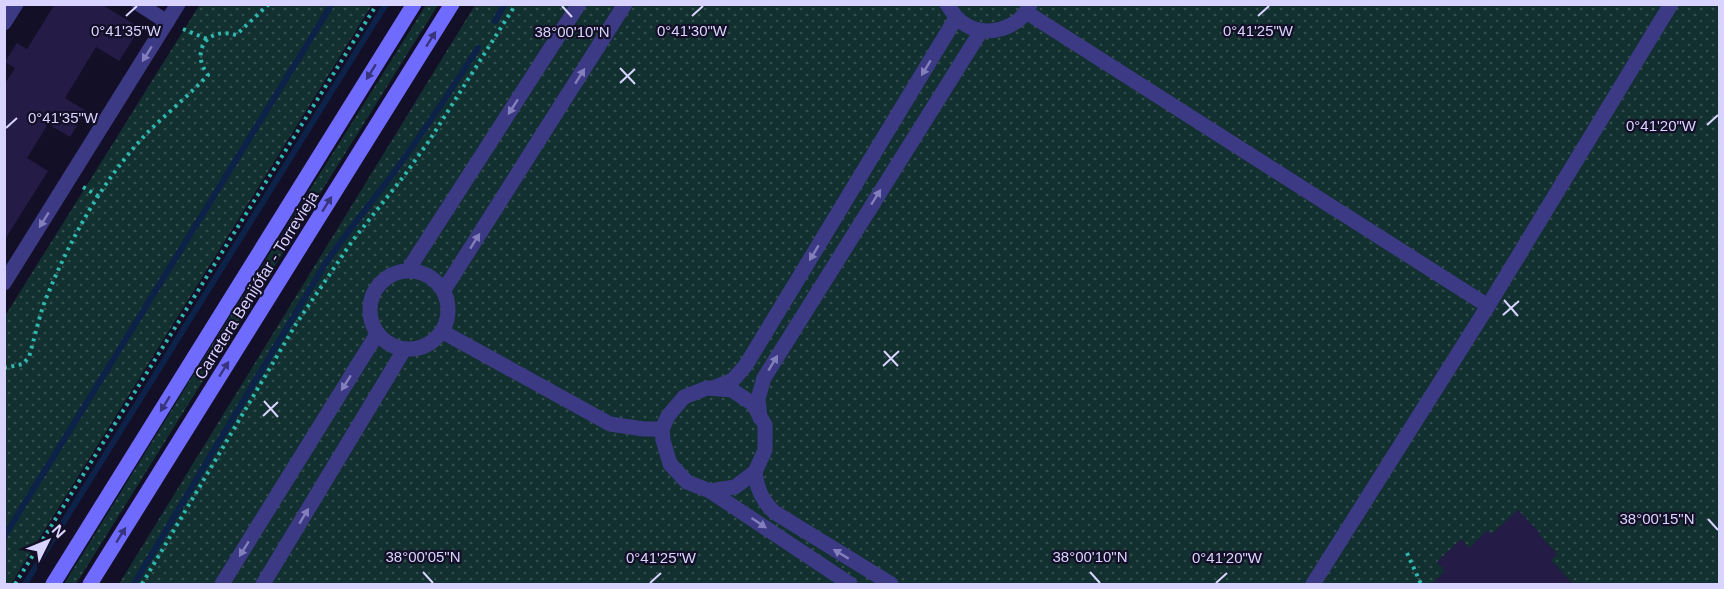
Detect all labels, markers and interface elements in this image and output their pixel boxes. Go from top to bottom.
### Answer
text: 0°41'35"W [91,22,162,39]
text: 0°41'30"W [657,22,728,39]
text: 0°41'25"W [1223,22,1294,39]
text: 38°00'10"N [534,23,610,40]
one-way arrow [425,31,436,47]
one-way arrow [141,46,152,62]
one-way arrow [920,60,931,76]
one-way arrow [366,64,377,80]
one-way arrow [574,68,585,84]
one-way arrow [507,98,519,114]
text: 0°41'35"W [28,109,99,126]
text: 0°41'20"W [1626,117,1697,134]
street label: Carretera Benijófar - Torrevieja [191,188,322,382]
one-way arrow [871,189,882,206]
one-way arrow [322,196,333,212]
one-way arrow [38,212,49,228]
one-way arrow [470,233,481,249]
one-way arrow [808,245,819,261]
one-way arrow [768,354,778,371]
one-way arrow [219,361,230,378]
one-way arrow [341,375,352,391]
one-way arrow [159,396,170,412]
one-way arrow [298,508,309,524]
text: 38°00'15"N [1619,510,1695,527]
north arrow [18,511,78,571]
one-way arrow [750,517,766,529]
text: N [48,521,69,541]
one-way arrow [115,527,126,543]
one-way arrow [238,541,249,557]
text: 38°00'05"N [385,548,461,565]
text: 38°00'10"N [1052,548,1128,565]
text: 0°41'25"W [626,549,697,566]
one-way arrow [833,549,849,560]
text: 0°41'20"W [1192,549,1263,566]

